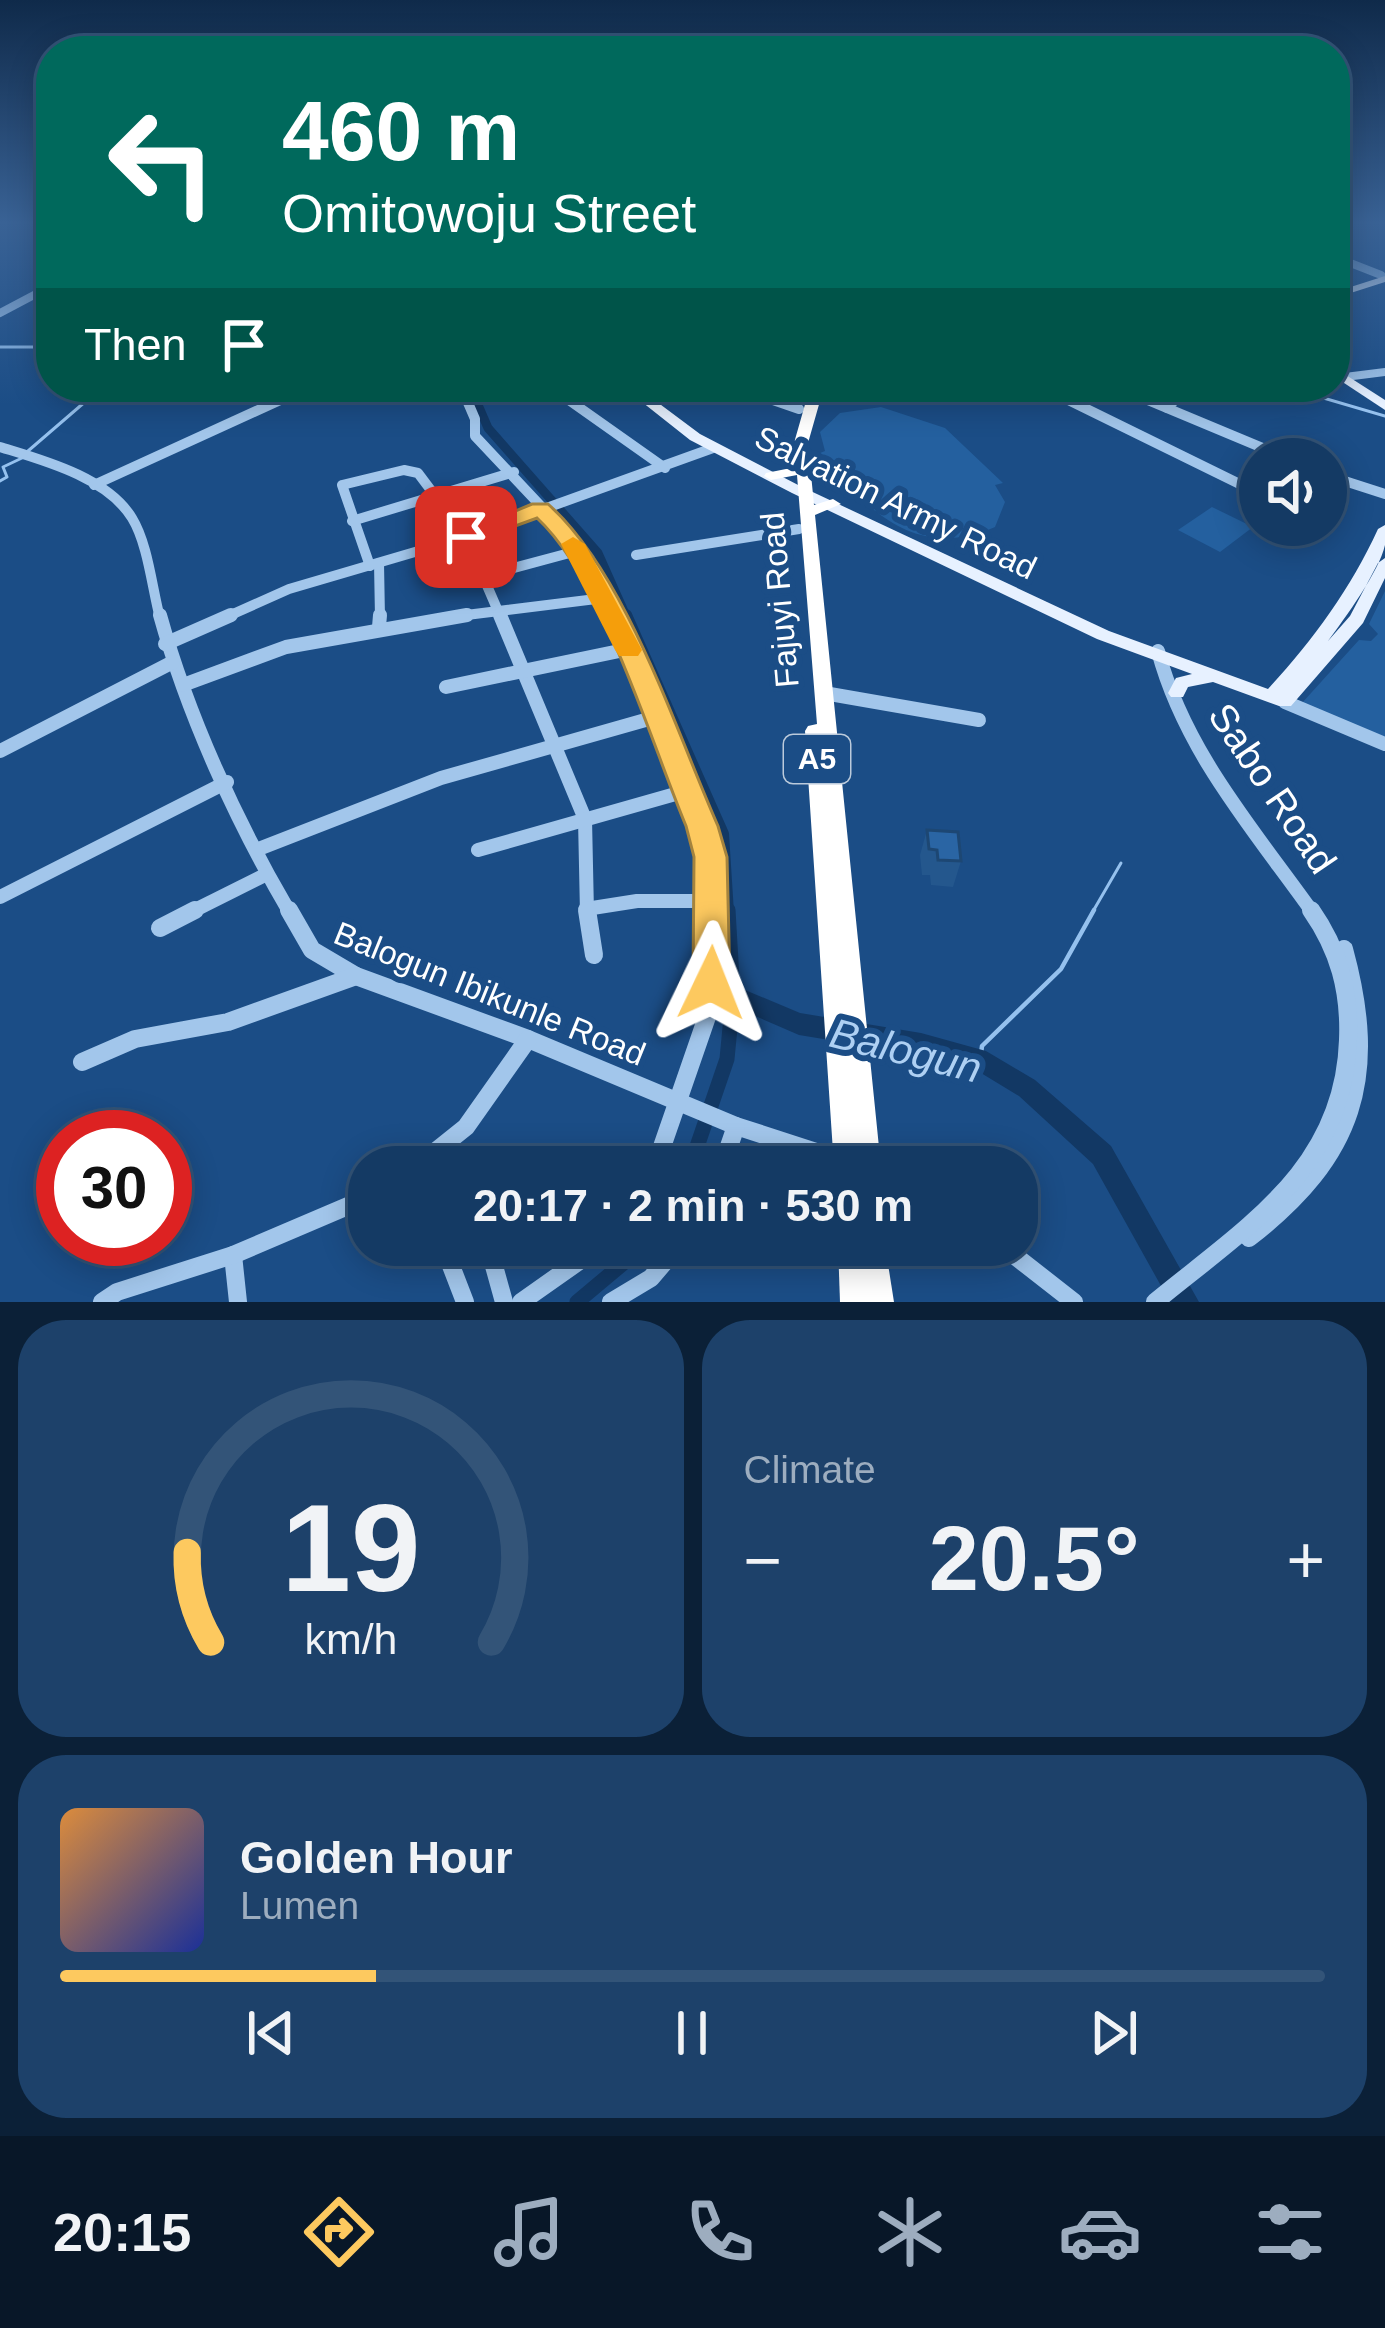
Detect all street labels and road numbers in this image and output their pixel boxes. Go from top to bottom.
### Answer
street label: Salvation Army Road [749,418,1042,587]
street label: Fajuyi Road [753,511,806,689]
street label: Sabo Road [1200,695,1345,881]
road number: A5 [784,735,850,783]
street label: Balogun Ibikunle Road [329,914,651,1073]

